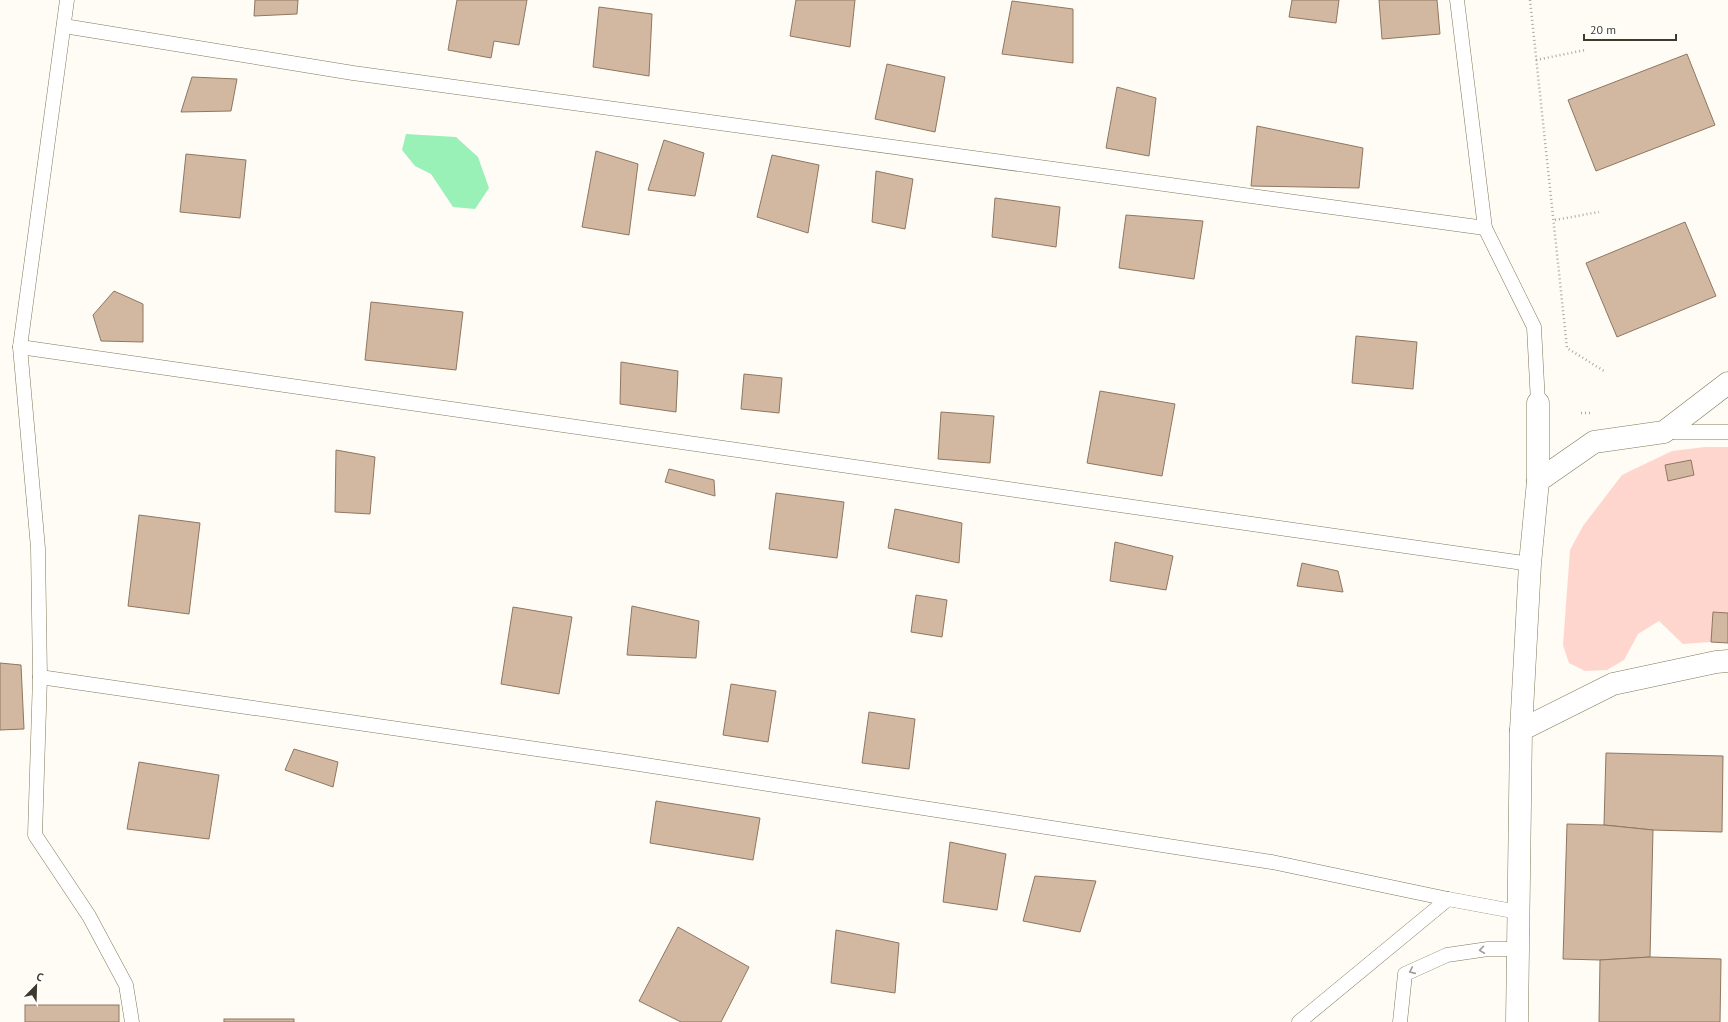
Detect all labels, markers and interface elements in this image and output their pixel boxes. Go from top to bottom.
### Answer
scale bar [1584,16,1676,42]
text: 20 m [1590,22,1616,37]
one-way arrow [1479,945,1485,954]
north arrow [16,966,56,1006]
one-way arrow [1408,966,1416,974]
text: С [34,969,45,984]

